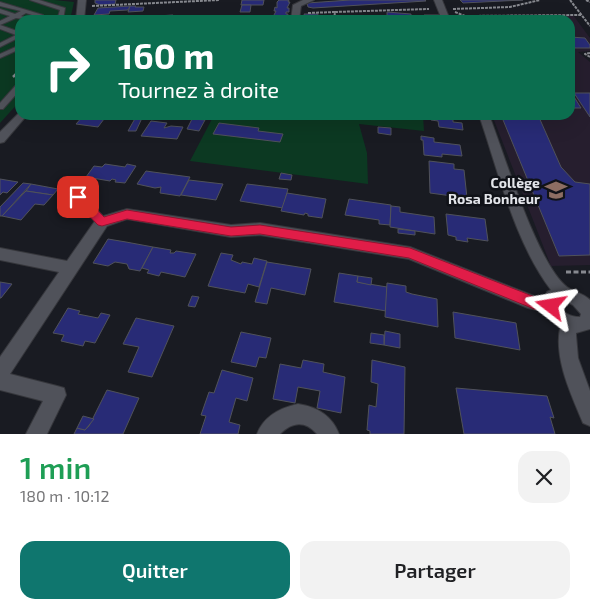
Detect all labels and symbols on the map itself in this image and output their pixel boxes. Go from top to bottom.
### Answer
place label: Collège Rosa Bonheur [448,174,540,207]
pin [57,176,99,218]
school or university icon: Collège Rosa Bonheur [543,177,569,203]
position arrow [524,279,576,331]

